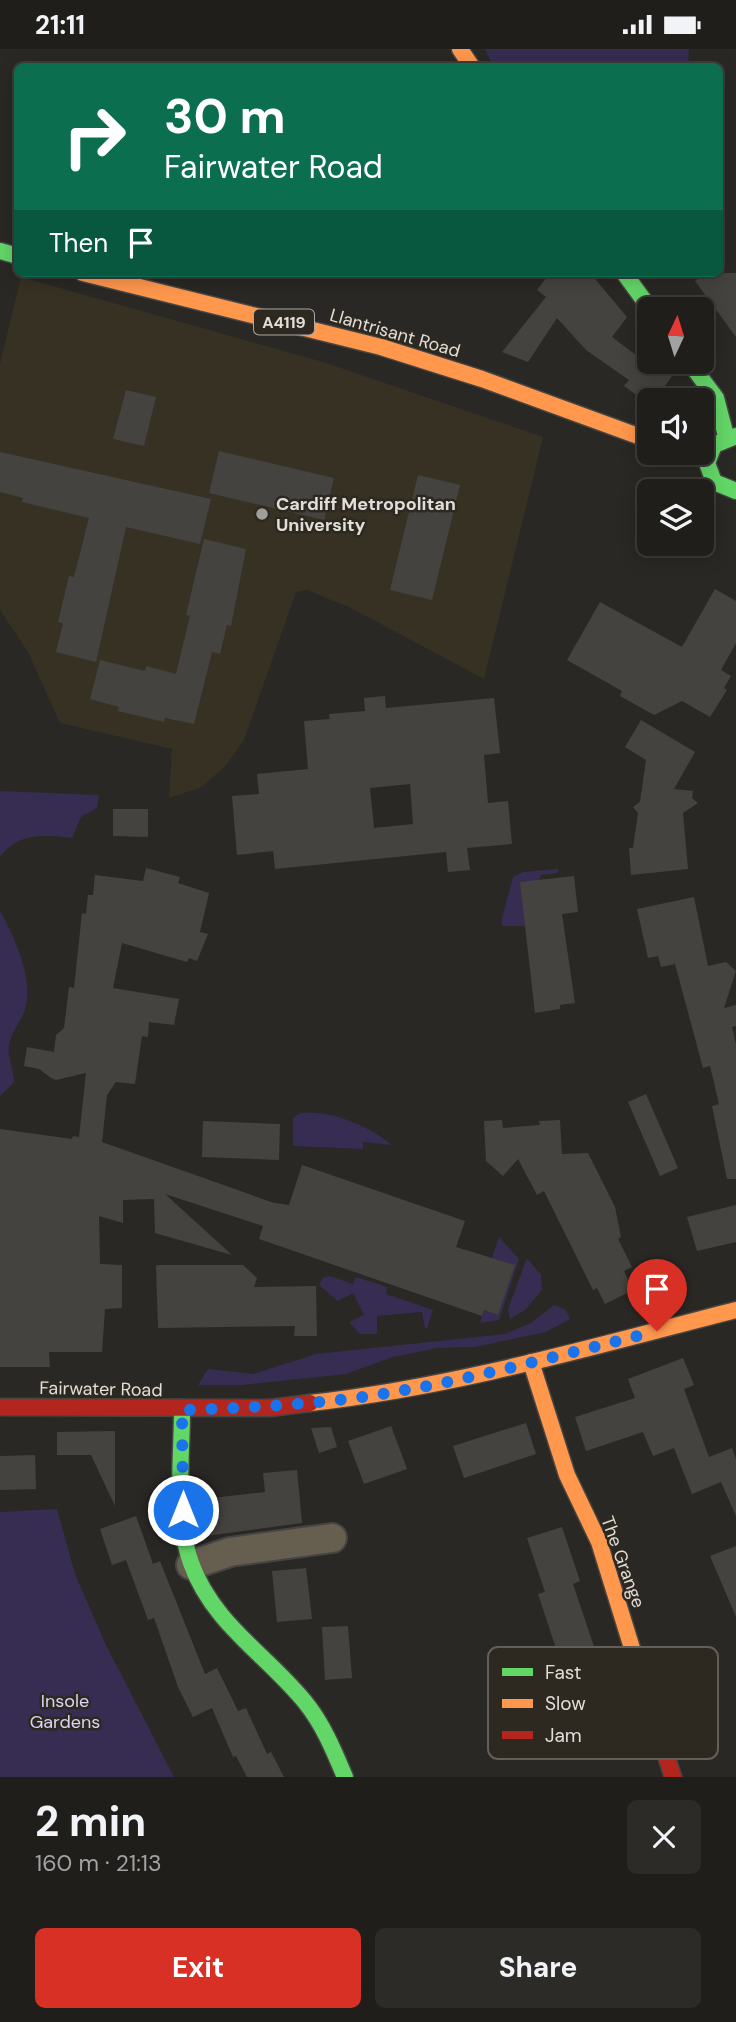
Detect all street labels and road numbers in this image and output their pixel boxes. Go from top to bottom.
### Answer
street label: Llantrisant Road [327,303,463,363]
road number: A4119 [254,309,314,335]
street label: Fairwater Road [39,1376,163,1402]
street label: The Grange [595,1513,651,1611]

